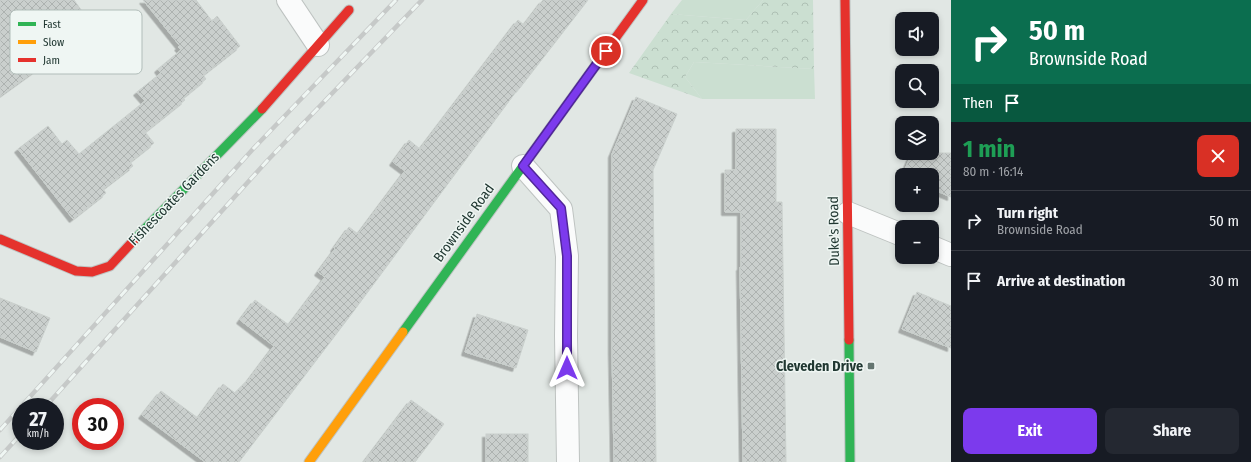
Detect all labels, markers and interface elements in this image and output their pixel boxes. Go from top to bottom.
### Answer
legend [10,10,142,74]
map controls [895,12,939,264]
button: sound [895,12,939,56]
text: 50 m [1029,14,1085,47]
icon: right [963,16,1015,68]
text: Fast [43,18,61,31]
pin [589,34,623,68]
text: Slow [43,36,64,49]
icon: arrive [595,40,617,62]
text: Brownside Road [1029,48,1148,70]
text: Jam [43,54,60,67]
button: search [895,64,939,108]
icon: arrive [1001,92,1023,114]
text: Then [963,94,993,112]
button: layers [895,116,939,160]
text: 1 min [963,135,1015,163]
button: close [1197,135,1239,177]
street label: Fishescoates Gardens [125,149,223,249]
text: 80 m · 16:14 [963,164,1023,179]
button: + [895,168,939,212]
street label: Brownside Road [430,181,498,265]
street label: Duke's Road [825,196,843,266]
text: Turn right [997,204,1058,222]
icon: right [963,210,985,232]
text: 50 m [1209,212,1239,230]
button: − [895,220,939,264]
text: Brownside Road [997,222,1083,237]
icon: arrive [963,270,985,292]
text: Arrive at destination [997,272,1125,290]
text: 30 m [1209,272,1239,290]
position arrow [546,347,588,389]
place label: Cleveden Drive [776,358,863,375]
marker: Cleveden Drive [866,361,876,371]
speed limit sign: 30 [72,398,124,450]
text: 27 [29,407,47,431]
button: Exit [963,408,1097,454]
button: Share [1105,408,1239,454]
text: km/h [27,428,49,440]

